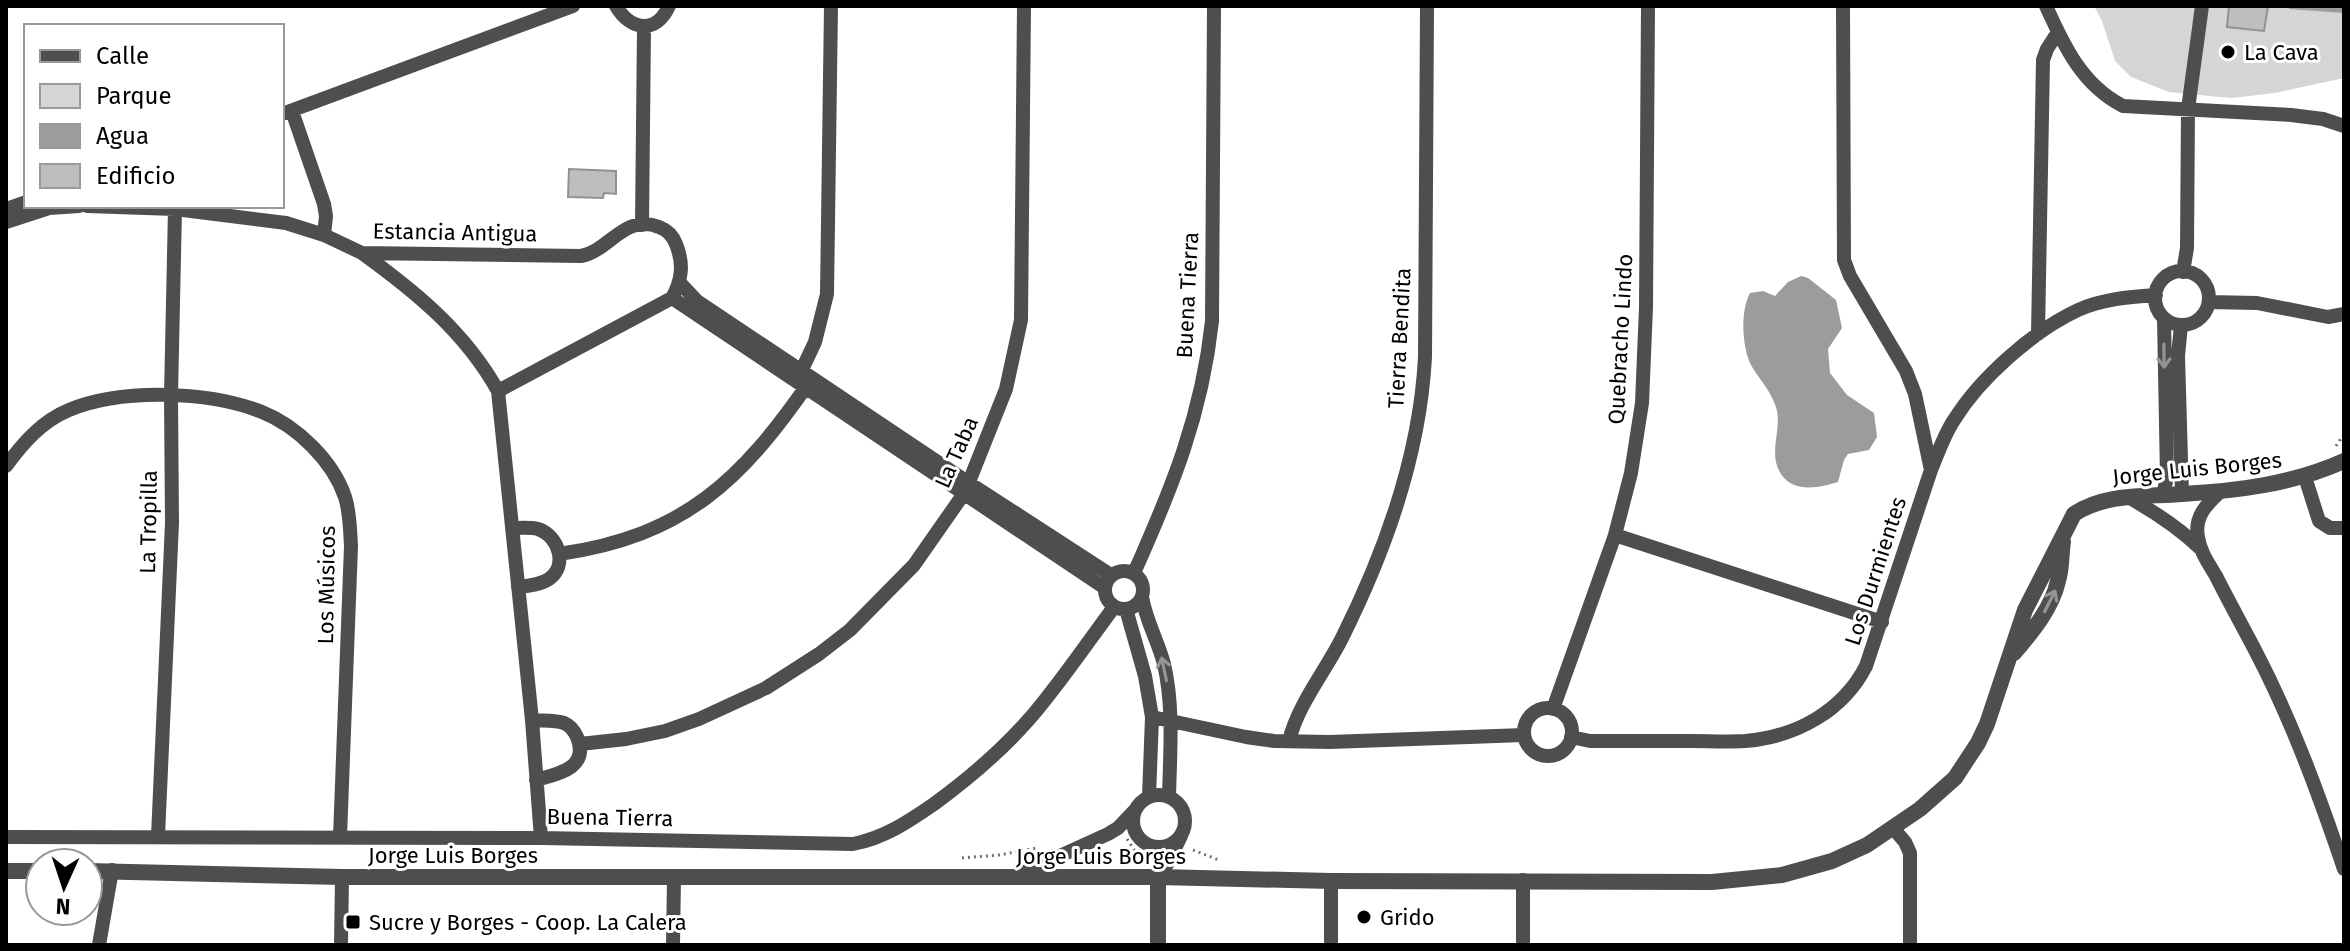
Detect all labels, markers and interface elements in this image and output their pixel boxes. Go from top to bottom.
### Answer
legend [24,24,284,208]
place label: La Cava [2244,39,2319,66]
text: Calle [96,42,149,70]
marker: La Cava [2219,43,2237,61]
text: Parque [96,82,172,110]
text: Agua [96,122,149,150]
text: Edificio [96,162,176,190]
street label: Estancia Antigua [372,218,538,247]
street label: Buena Tierra [1171,231,1204,359]
street label: Quebracho Lindo [1603,253,1638,425]
street label: Tierra Bendita [1382,267,1417,409]
one-way arrow [2156,342,2172,369]
street label: La Taba [929,412,984,492]
street label: Jorge Luis Borges [2111,446,2283,491]
street label: La Tropilla [134,470,163,574]
street label: Los Durmientes [1839,493,1912,649]
street label: Los Músicos [312,525,341,645]
one-way arrow [2043,589,2058,613]
one-way arrow [1156,657,1171,682]
street label: Buena Tierra [546,803,674,832]
street label: Jorge Luis Borges [368,842,538,869]
street label: Jorge Luis Borges [1016,843,1186,870]
north arrow [24,847,104,927]
text: N [55,893,71,920]
place label: Grido [1380,904,1435,931]
marker: Grido [1355,908,1373,926]
place label: Sucre y Borges - Coop. La Calera [369,909,687,936]
marker: Sucre y Borges - Coop. La Calera [344,913,362,931]

